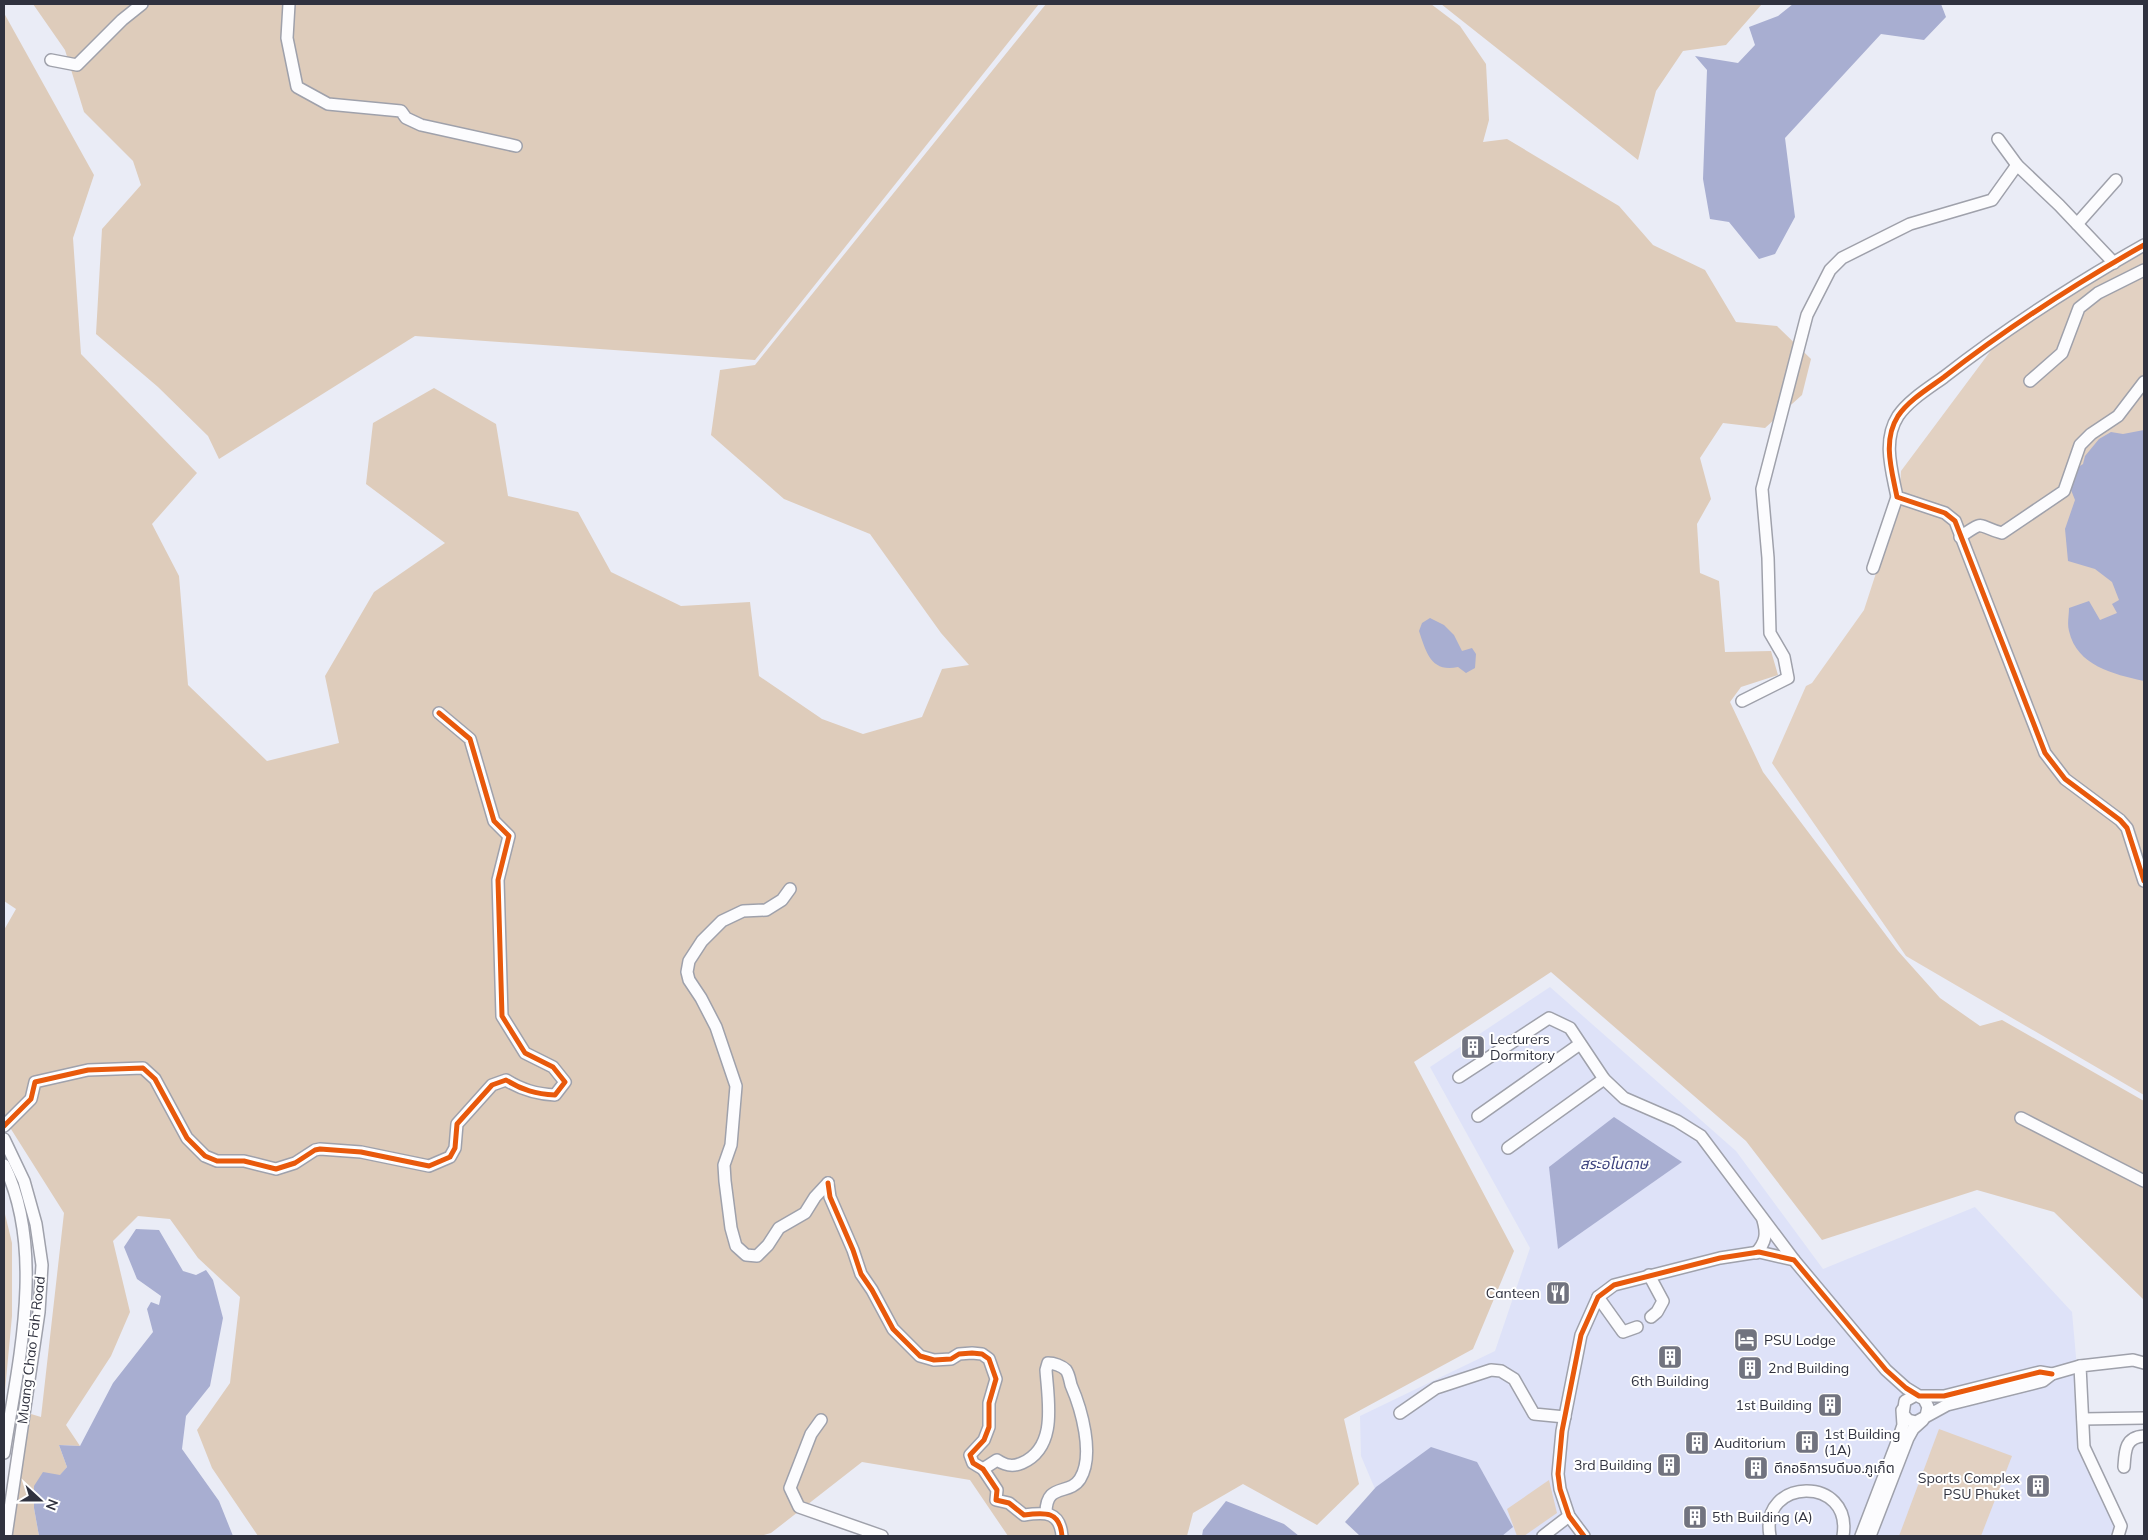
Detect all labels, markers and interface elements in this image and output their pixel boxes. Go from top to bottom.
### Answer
place label: Lecturers Dormitory [1490,1030,1555,1064]
building icon: Lecturers Dormitory [1460,1034,1486,1060]
water label: สระอโนดาษ [1580,1154,1650,1173]
street label: Muang Chao Fah Road [13,1275,49,1425]
restaurant icon: Canteen [1545,1280,1571,1306]
place label: Canteen [1486,1284,1540,1302]
hotel icon: PSU Lodge [1733,1327,1759,1353]
place label: PSU Lodge [1764,1331,1836,1349]
building icon: 6th Building [1657,1344,1683,1370]
building icon: 2nd Building [1737,1355,1763,1381]
place label: 2nd Building [1768,1359,1849,1377]
place label: 6th Building [1631,1372,1709,1390]
building icon: 1st Building [1817,1392,1843,1418]
place label: 1st Building [1736,1396,1812,1414]
place label: 1st Building (1A) [1824,1425,1900,1459]
building icon: 1st Building (1A) [1794,1429,1820,1455]
building icon: Auditorium [1684,1430,1710,1456]
place label: Auditorium [1714,1434,1786,1452]
building icon: 3rd Building [1656,1452,1682,1478]
building icon: ตึกอธิการบดีมอ.ภูเก็ต [1743,1455,1769,1481]
place label: 3rd Building [1574,1456,1652,1474]
place label: ตึกอธิการบดีมอ.ภูเก็ต [1774,1459,1895,1477]
place label: Sports Complex PSU Phuket [1918,1469,2021,1503]
building icon: Sports Complex PSU Phuket [2025,1473,2051,1499]
north arrow [15,1475,65,1525]
text: N [42,1496,62,1513]
building icon: 5th Building (A) [1682,1504,1708,1530]
place label: 5th Building (A) [1712,1508,1813,1526]

